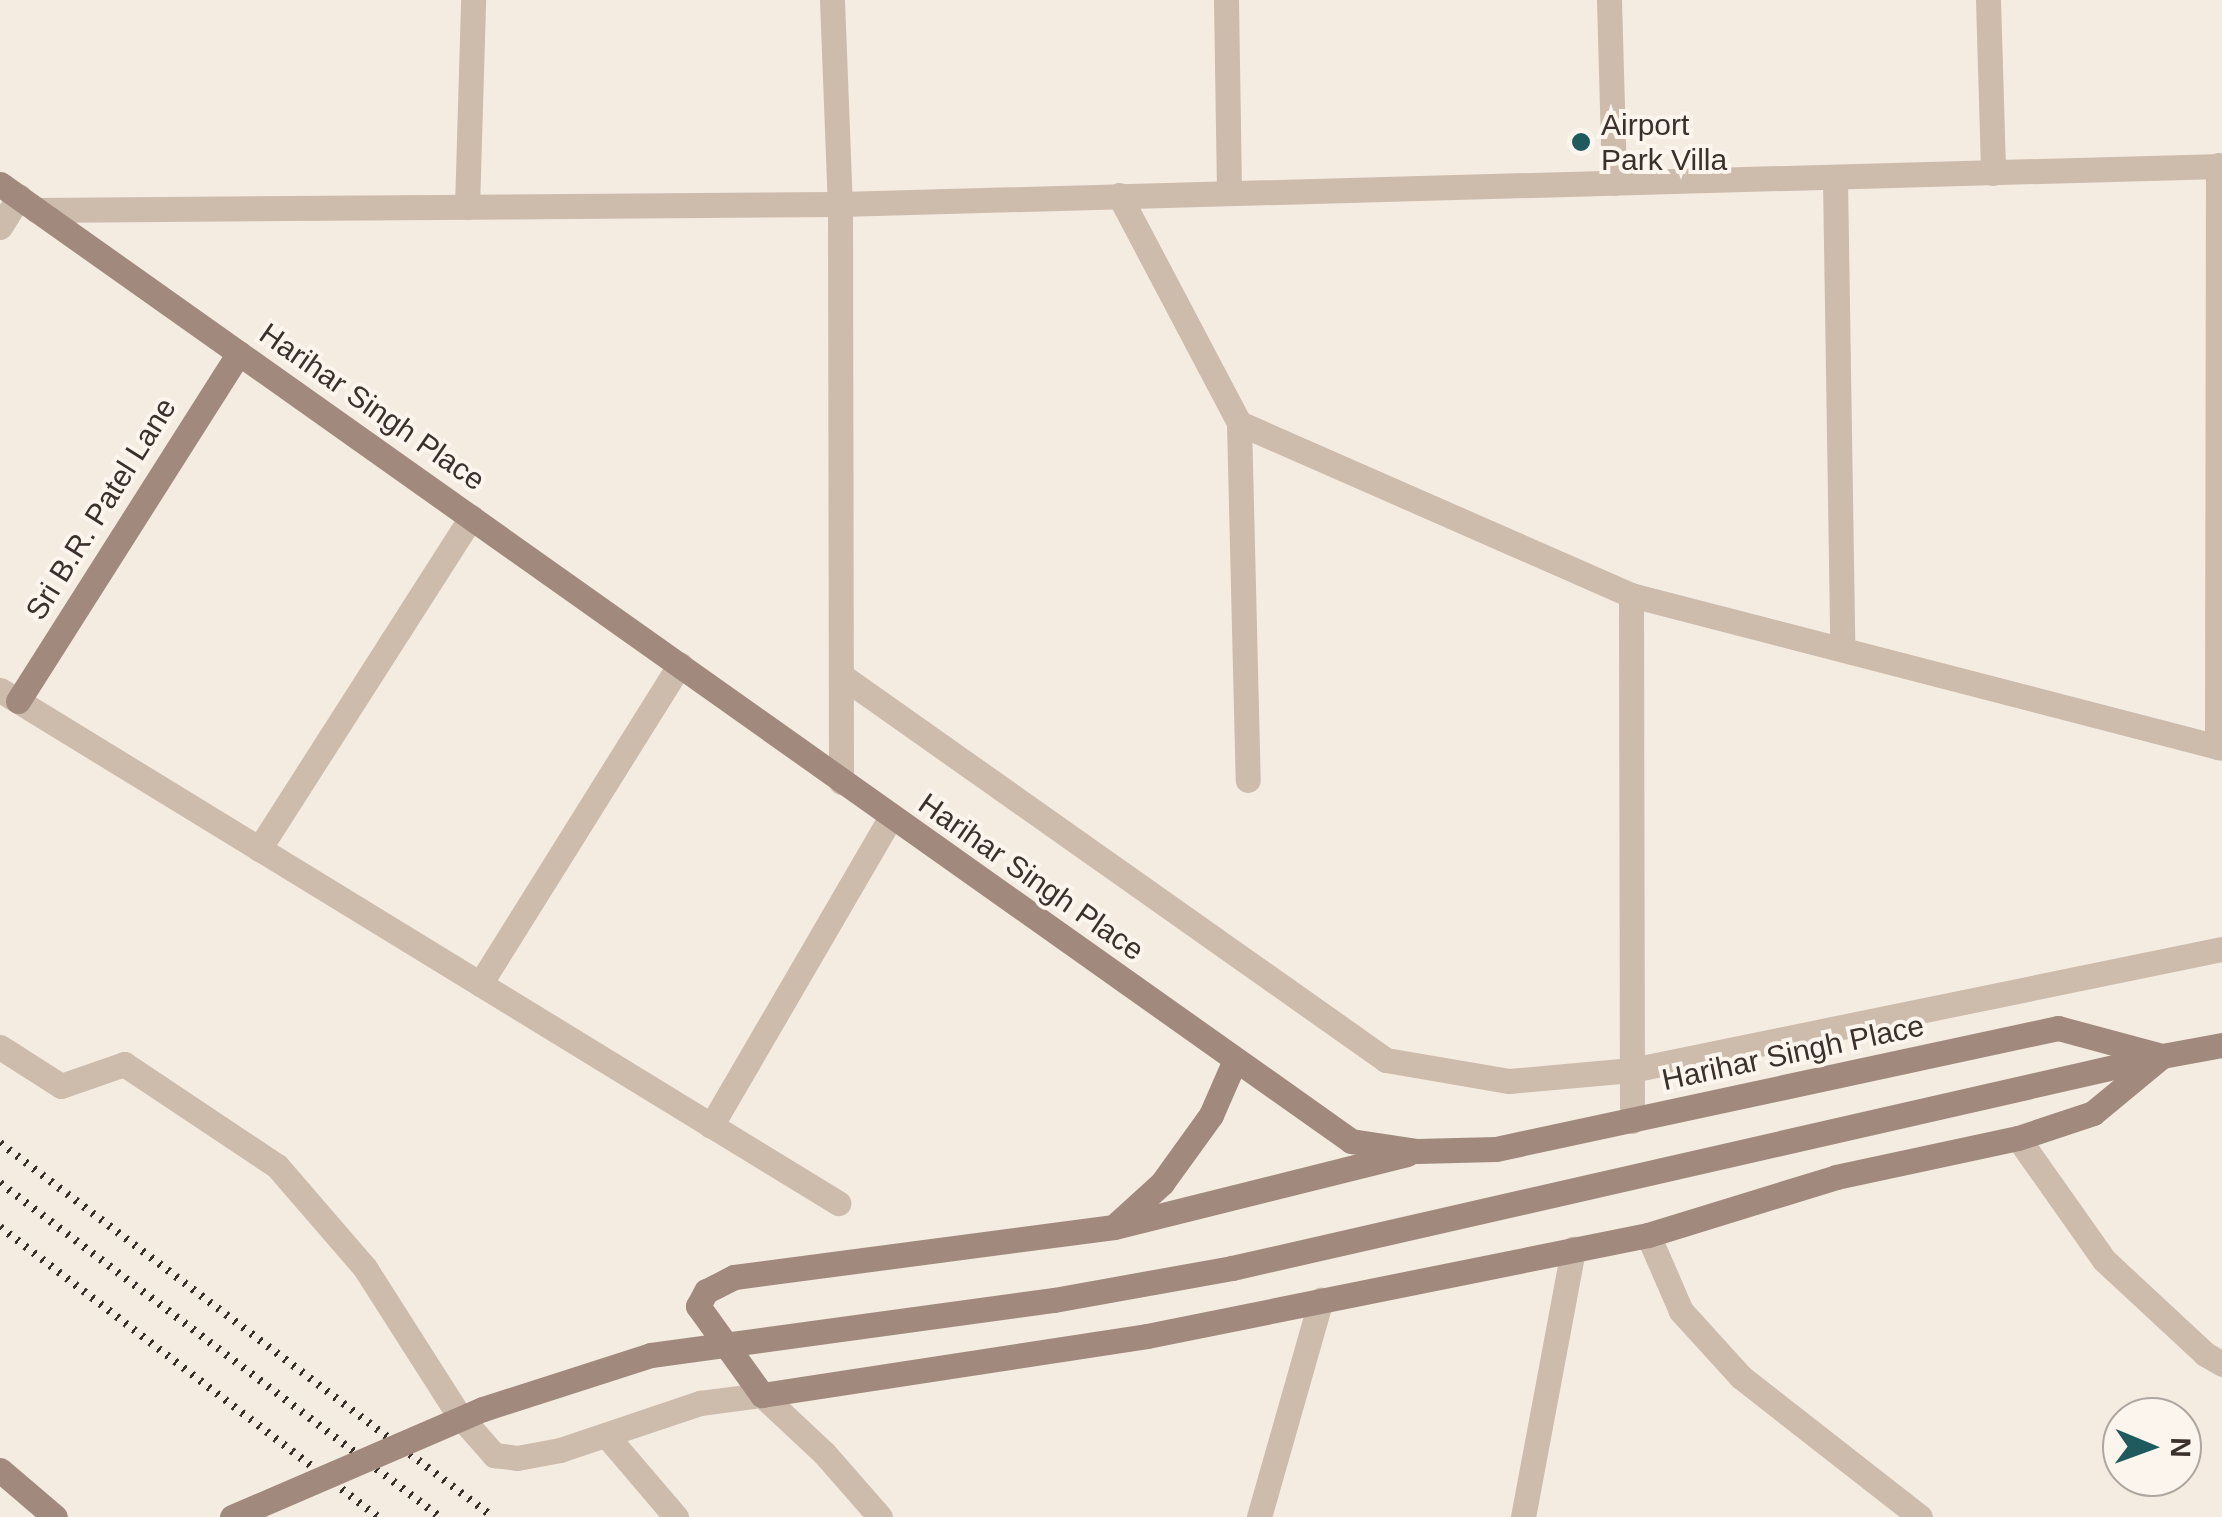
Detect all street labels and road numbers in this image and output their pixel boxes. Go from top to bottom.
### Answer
street label: Harihar Singh Place [252,316,492,498]
street label: Sri B.R. Patel Lane [18,391,184,627]
street label: Harihar Singh Place [911,786,1151,968]
street label: Harihar Singh Place [1659,1008,1927,1098]

